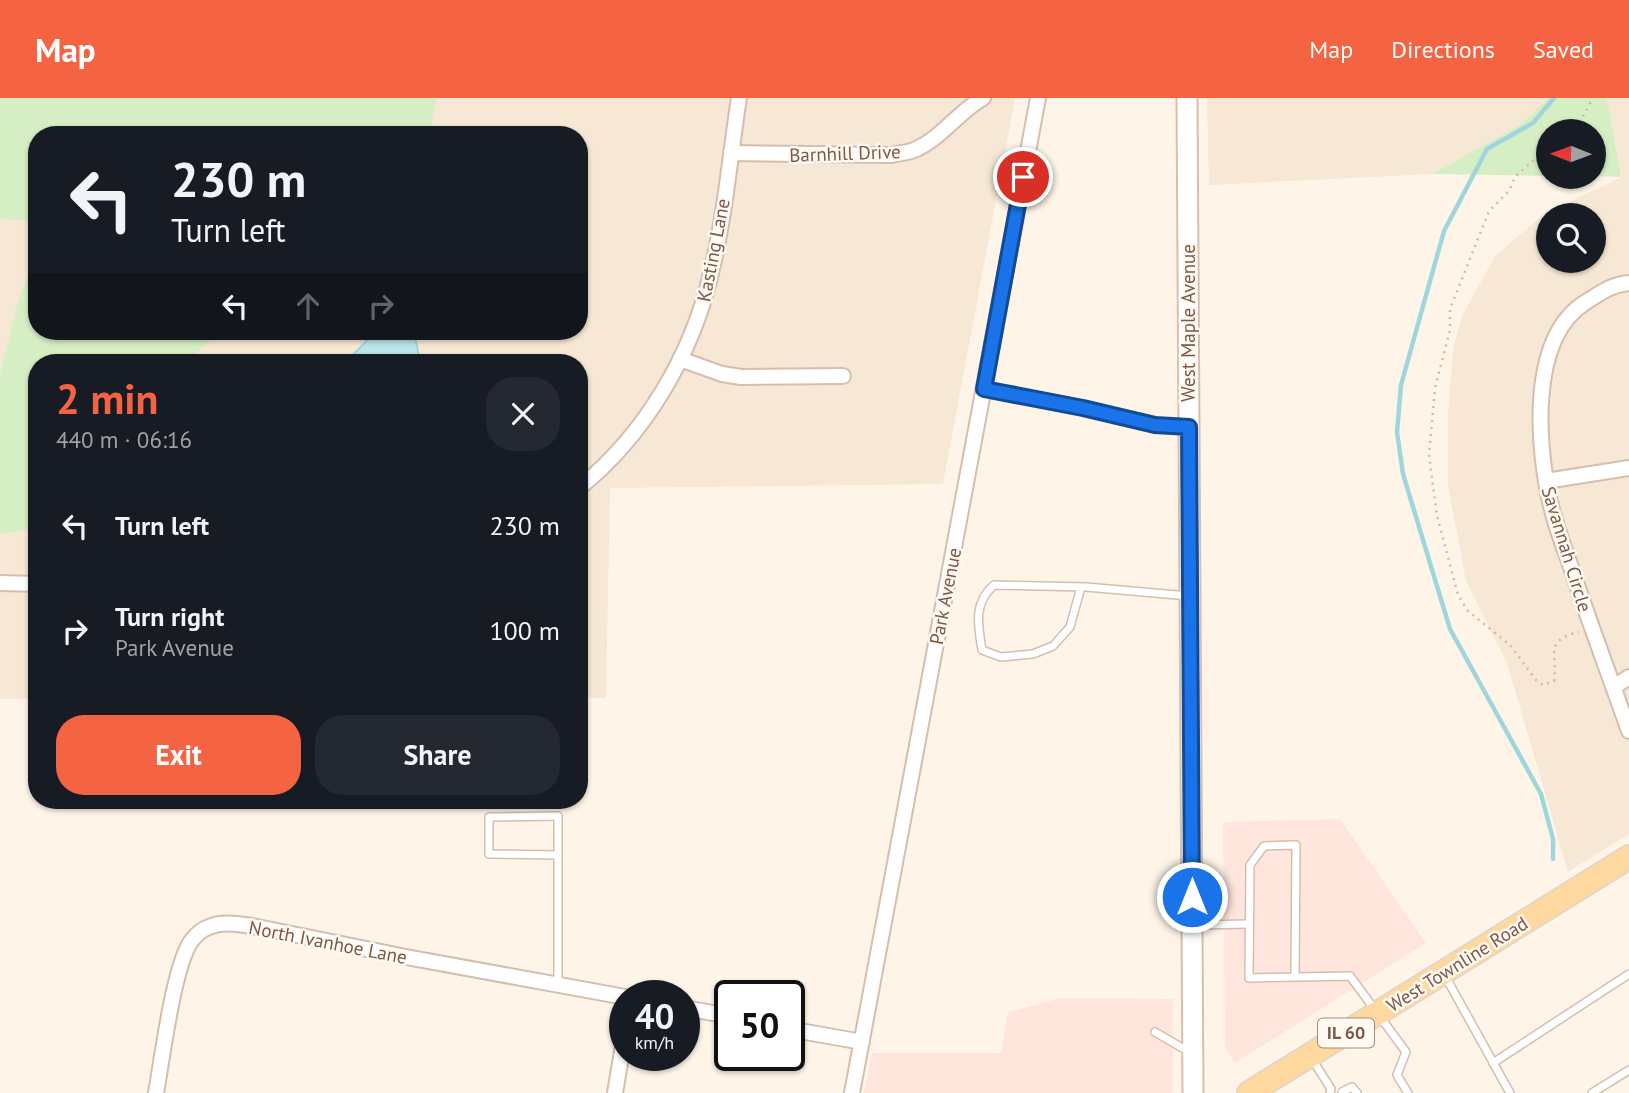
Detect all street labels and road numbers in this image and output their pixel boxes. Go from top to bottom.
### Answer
street label: Barnhill Drive [789,139,901,167]
street label: Kasting Lane [691,196,735,304]
street label: West Maple Avenue [1176,244,1200,402]
street label: Savannah Circle [1537,483,1597,615]
street label: Park Avenue [924,546,966,646]
street label: West Townline Road [1382,911,1532,1017]
street label: North Ivanhoe Lane [247,915,409,969]
road number: IL 60 [1318,1018,1374,1048]

